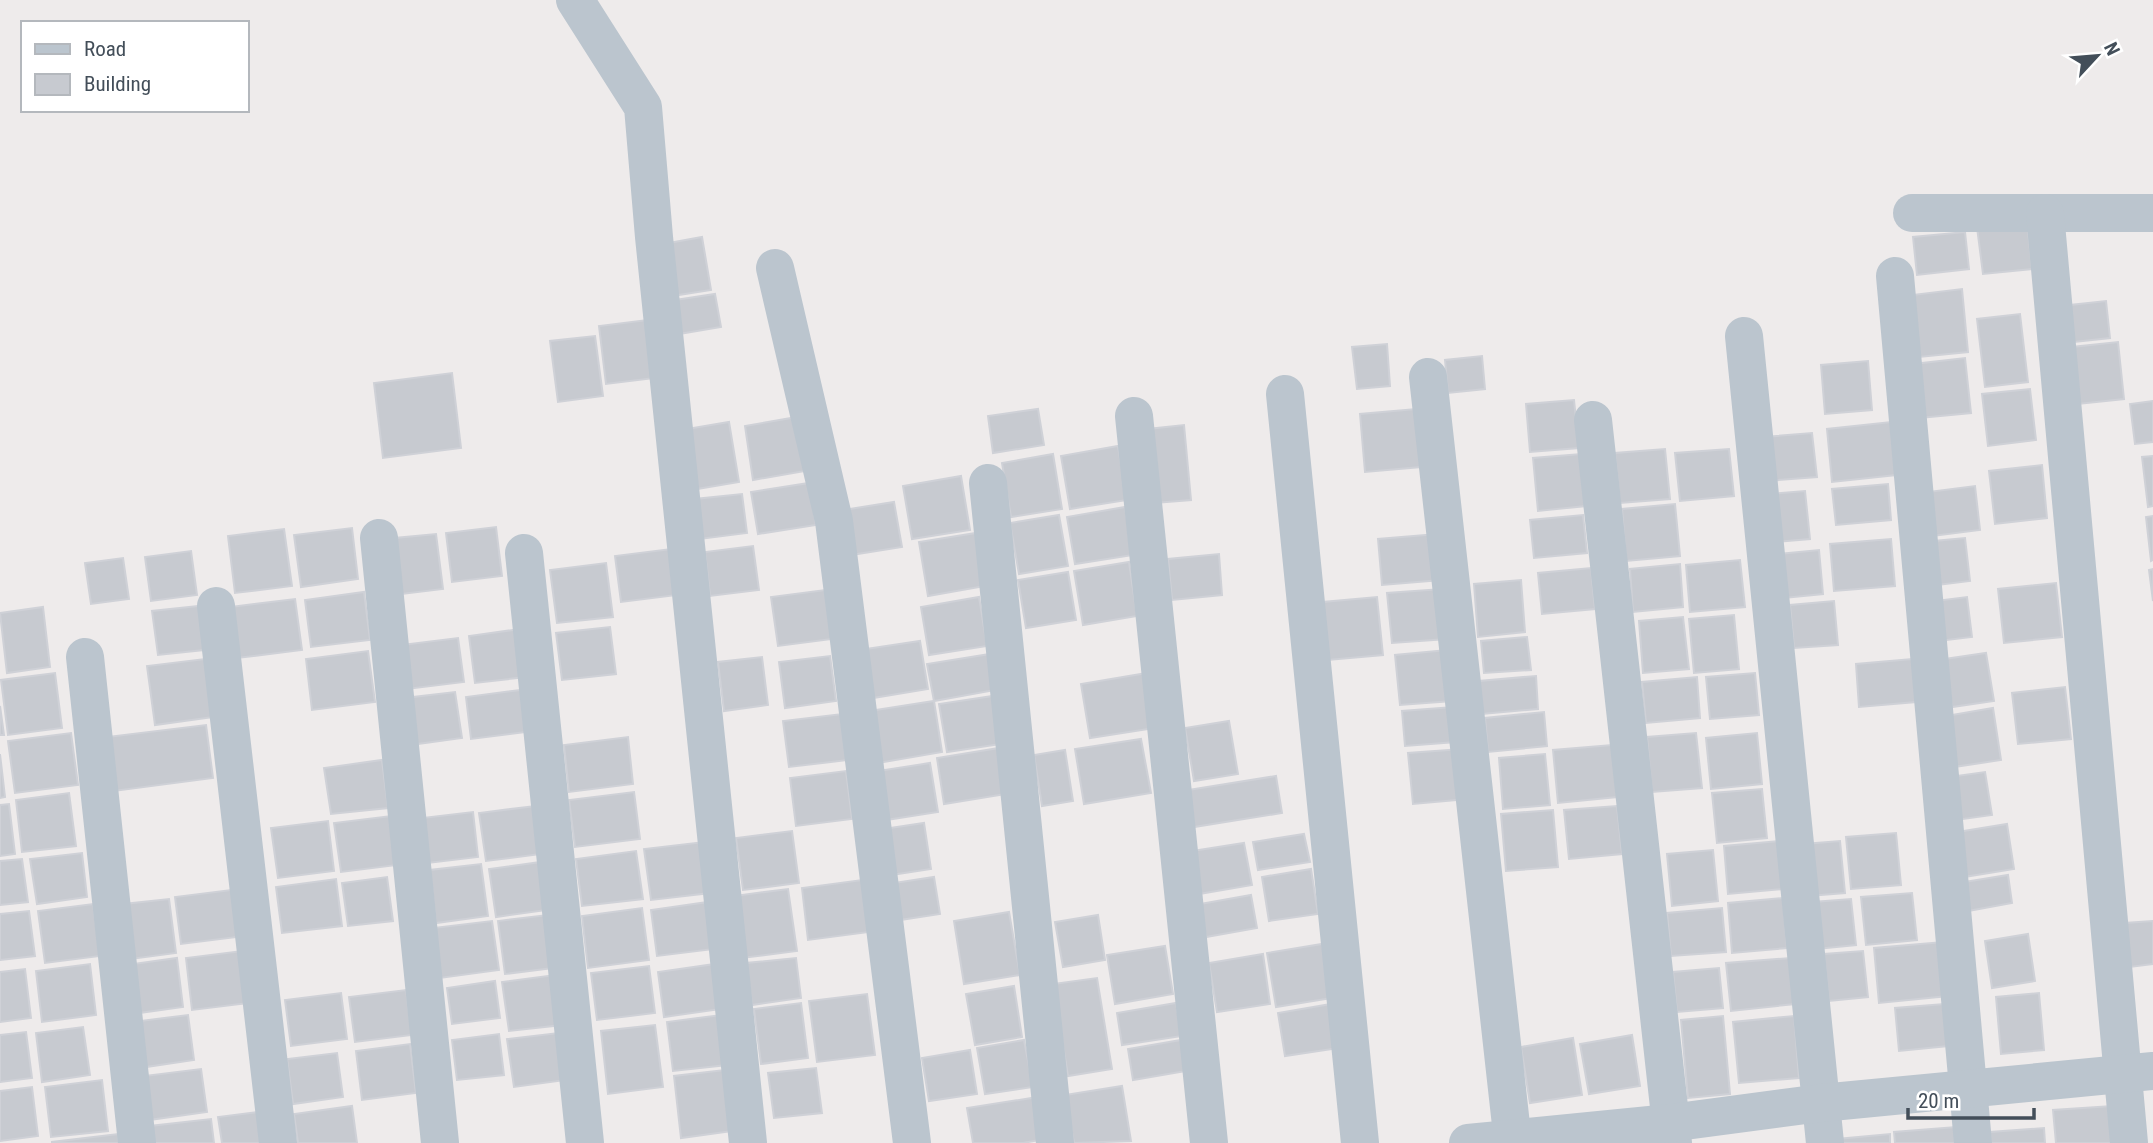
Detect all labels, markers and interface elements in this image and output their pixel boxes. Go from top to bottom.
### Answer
legend [21,21,248,112]
north arrow [2062,21,2132,91]
text: Road [84,37,126,61]
text: N [2099,38,2125,59]
text: Building [84,72,151,96]
scale bar [1908,1076,2034,1120]
text: 20 m [1918,1089,1959,1113]

